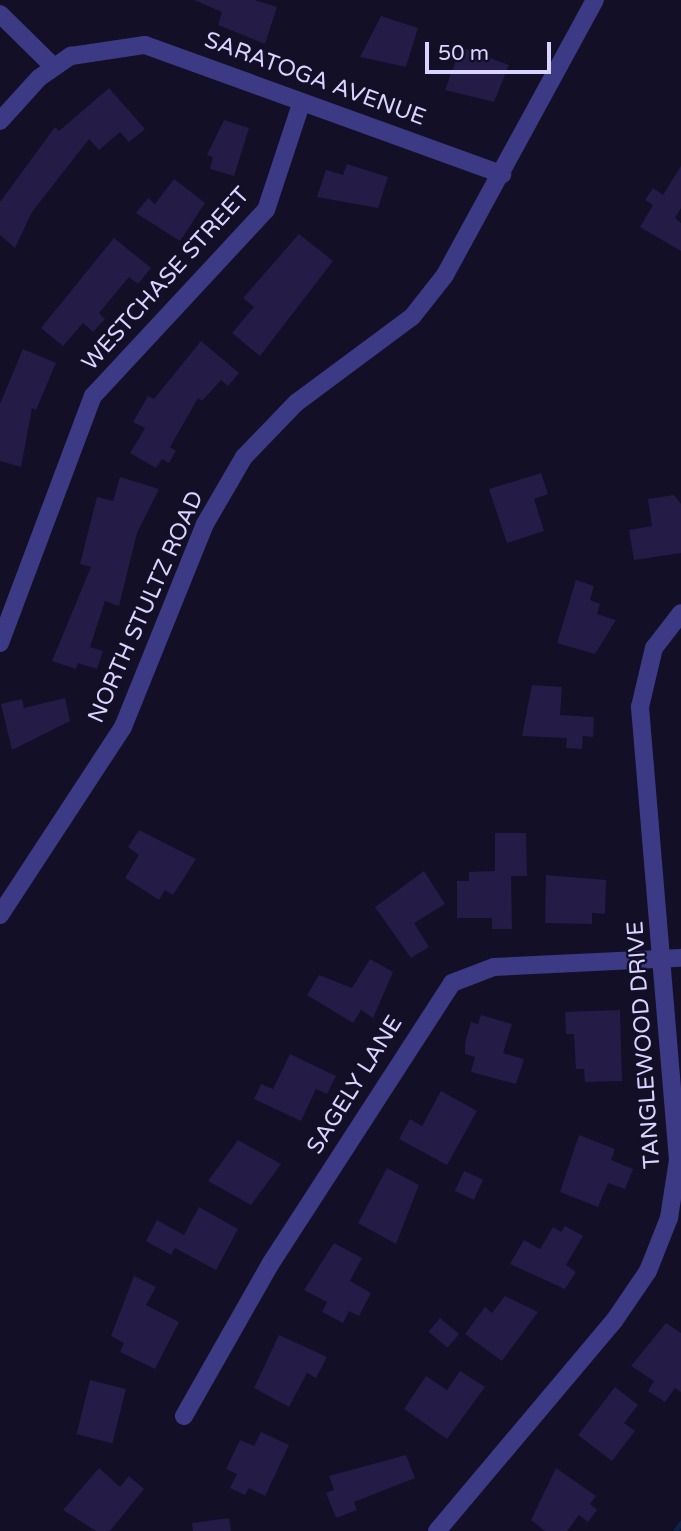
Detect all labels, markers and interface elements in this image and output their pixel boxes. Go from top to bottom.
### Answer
street label: SARATOGA AVENUE [201,26,429,132]
scale bar [429,28,555,72]
text: 50 m [438,41,489,66]
street label: WESTCHASE STREET [76,182,256,376]
street label: NORTH STULTZ ROAD [82,487,210,727]
street label: TANGLEWOOD DRIVE [622,920,666,1170]
street label: SAGELY LANE [301,1011,409,1159]

